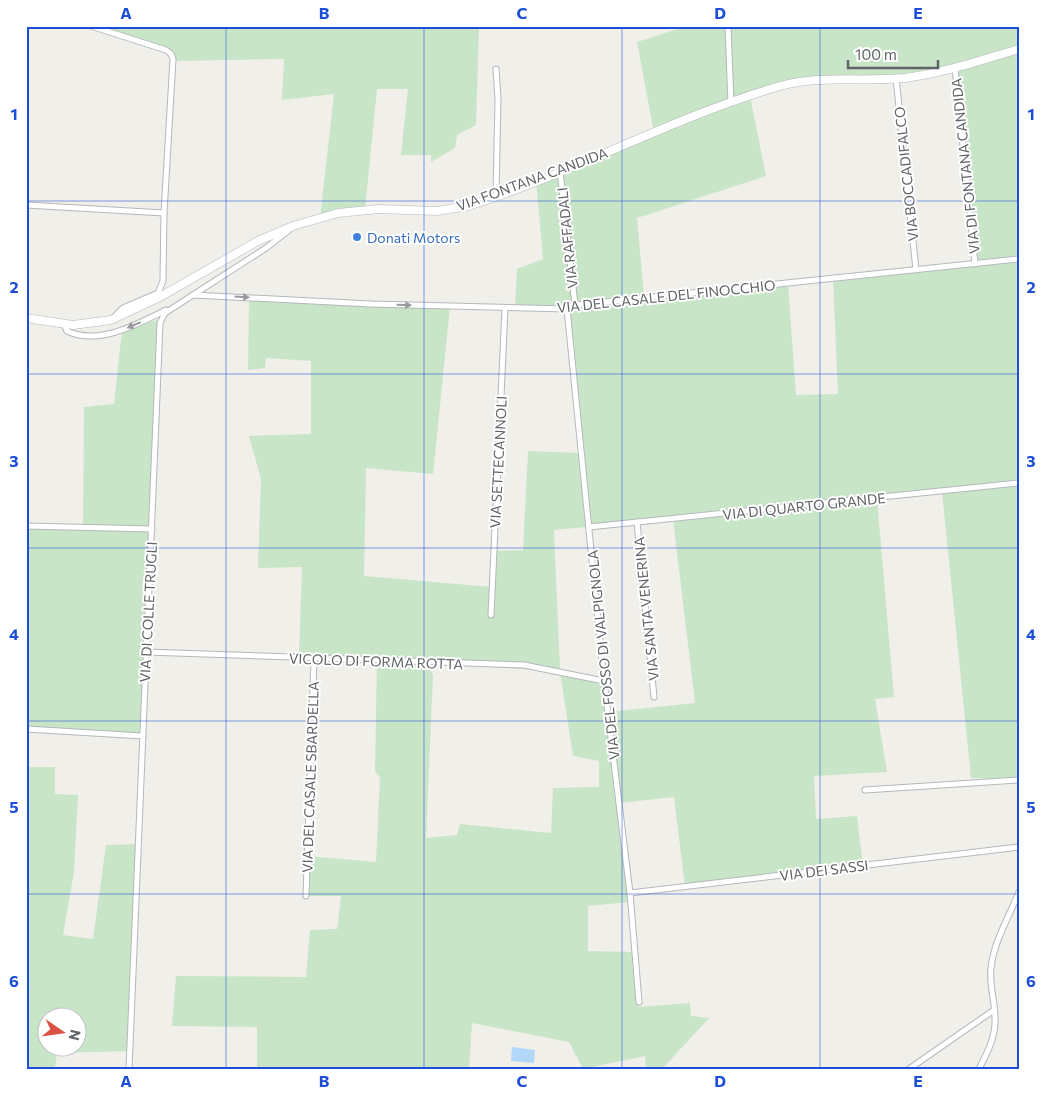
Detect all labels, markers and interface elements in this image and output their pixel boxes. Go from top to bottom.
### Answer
text: A [120,3,132,22]
text: B [319,3,330,22]
text: C [517,3,528,22]
text: D [714,3,726,22]
text: E [913,3,923,22]
scale bar [848,38,938,70]
text: 100 m [855,45,897,63]
street label: VIA DI FONTANA CANDIDA [947,77,983,255]
text: 1 [10,104,18,123]
text: 1 [1027,104,1035,123]
street label: VIA BOCCADIFALCO [890,106,922,242]
street label: VIA FONTANA CANDIDA [454,144,610,214]
street label: VIA RAFFADALI [553,187,581,289]
place label: Donati Motors [367,229,460,246]
marker: Donati Motors [351,231,363,243]
street label: VIA DEL CASALE DEL FINOCCHIO [556,276,776,316]
text: 2 [9,277,19,296]
text: 2 [1026,277,1036,296]
one-way arrow [234,294,250,302]
one-way arrow [396,301,412,309]
one-way arrow [127,322,141,330]
street label: VIA SETTECANNOLI [486,395,510,529]
text: 3 [9,451,19,470]
text: 3 [1026,451,1036,470]
street label: VIA DI QUARTO GRANDE [722,489,886,523]
street label: VIA SANTA VENERINA [630,536,662,682]
street label: VIA DI COLLE TRUGLI [136,541,160,683]
street label: VIA DEL FOSSO DI VALPIGNOLA [583,549,622,761]
text: 4 [9,624,19,643]
text: 4 [1026,624,1036,643]
street label: VICOLO DI FORMA ROTTA [289,649,464,673]
street label: VIA DEL CASALE SBARDELLA [298,680,322,873]
text: 5 [9,797,19,816]
text: 5 [1026,797,1036,816]
street label: VIA DEI SASSI [779,856,869,884]
text: 6 [9,971,19,990]
text: 6 [1026,971,1036,990]
north arrow [38,1008,88,1058]
text: N [66,1028,85,1042]
text: A [120,1071,132,1090]
text: B [319,1071,330,1090]
text: C [517,1071,528,1090]
text: D [714,1071,726,1090]
text: E [913,1071,923,1090]

